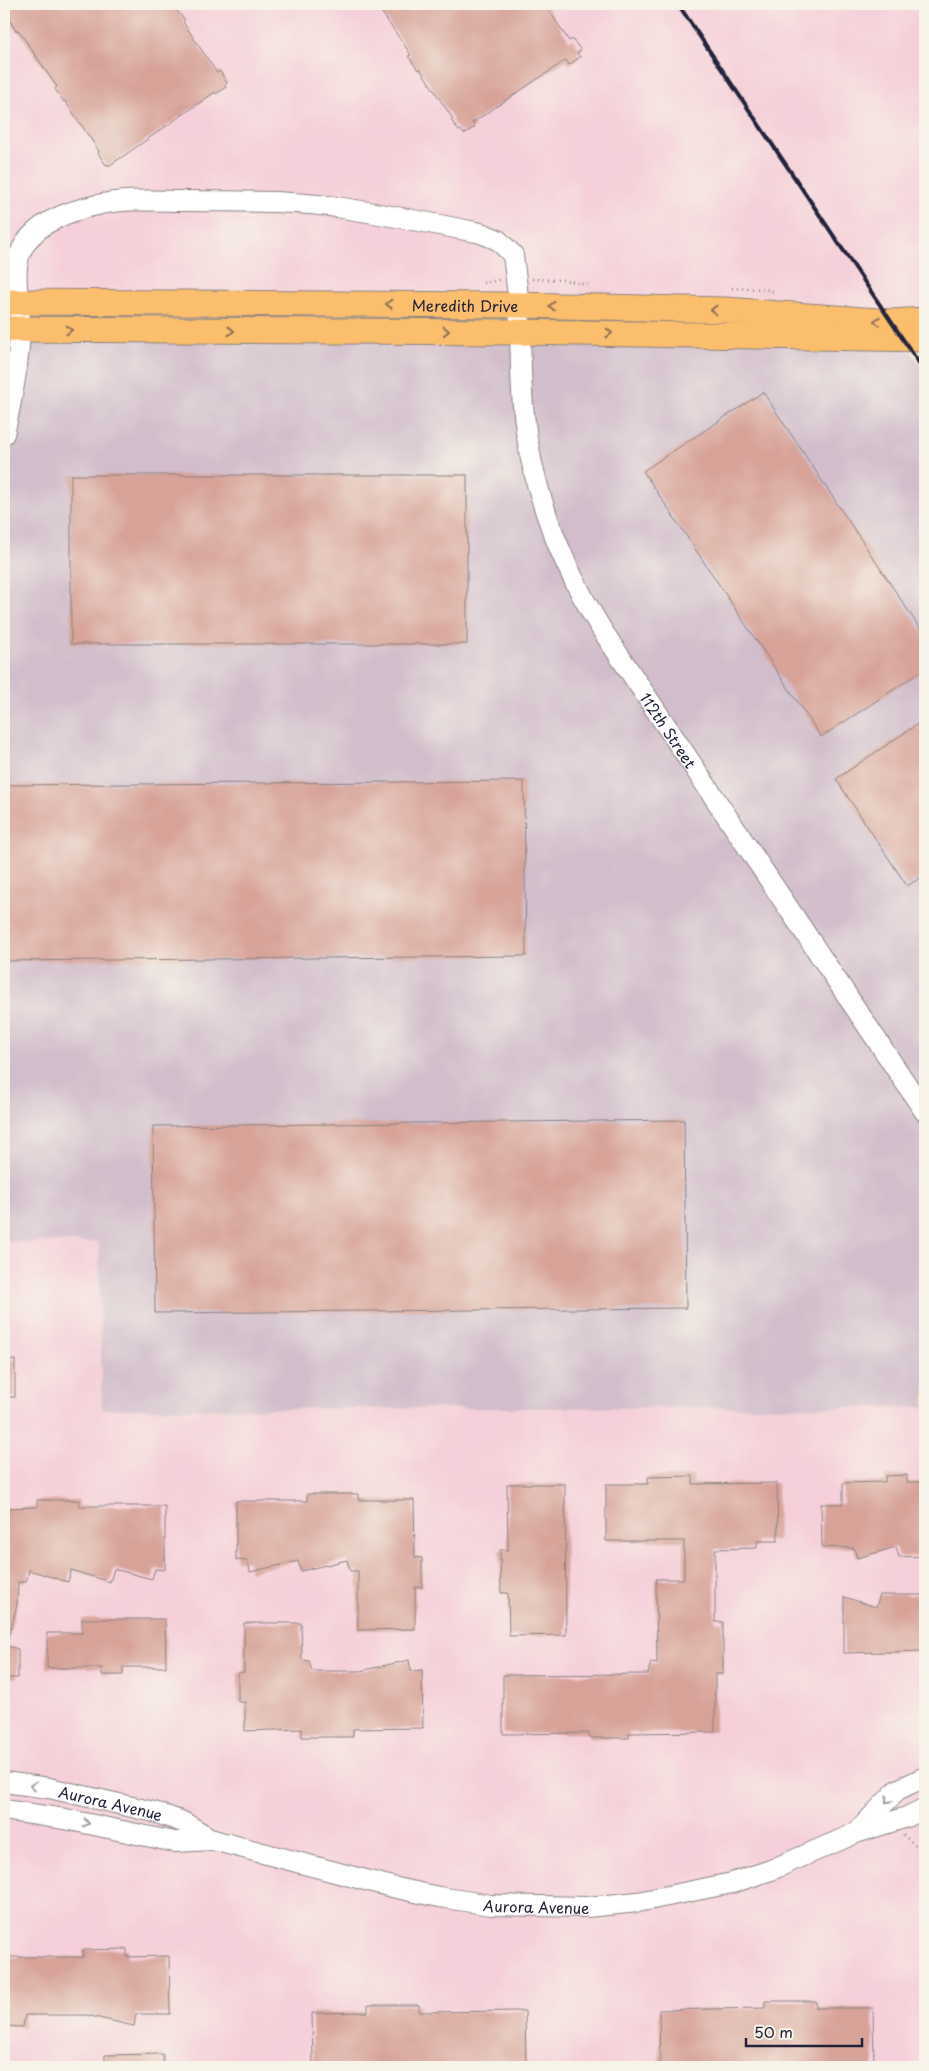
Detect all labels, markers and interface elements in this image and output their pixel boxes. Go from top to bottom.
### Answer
street label: Meredith Drive [412,293,518,316]
one-way arrow [385,299,393,309]
one-way arrow [548,301,556,311]
one-way arrow [710,305,718,315]
one-way arrow [872,315,880,326]
one-way arrow [65,325,73,335]
one-way arrow [227,325,235,336]
one-way arrow [442,326,450,337]
one-way arrow [605,328,613,339]
street label: 112th Street [635,688,703,772]
street label: Aurora Avenue [57,1779,166,1826]
one-way arrow [29,1781,37,1792]
one-way arrow [885,1795,894,1804]
one-way arrow [82,1818,91,1828]
street label: Aurora Avenue [482,1893,590,1919]
scale bar [746,2016,863,2048]
text: 50 m [754,2020,793,2043]

